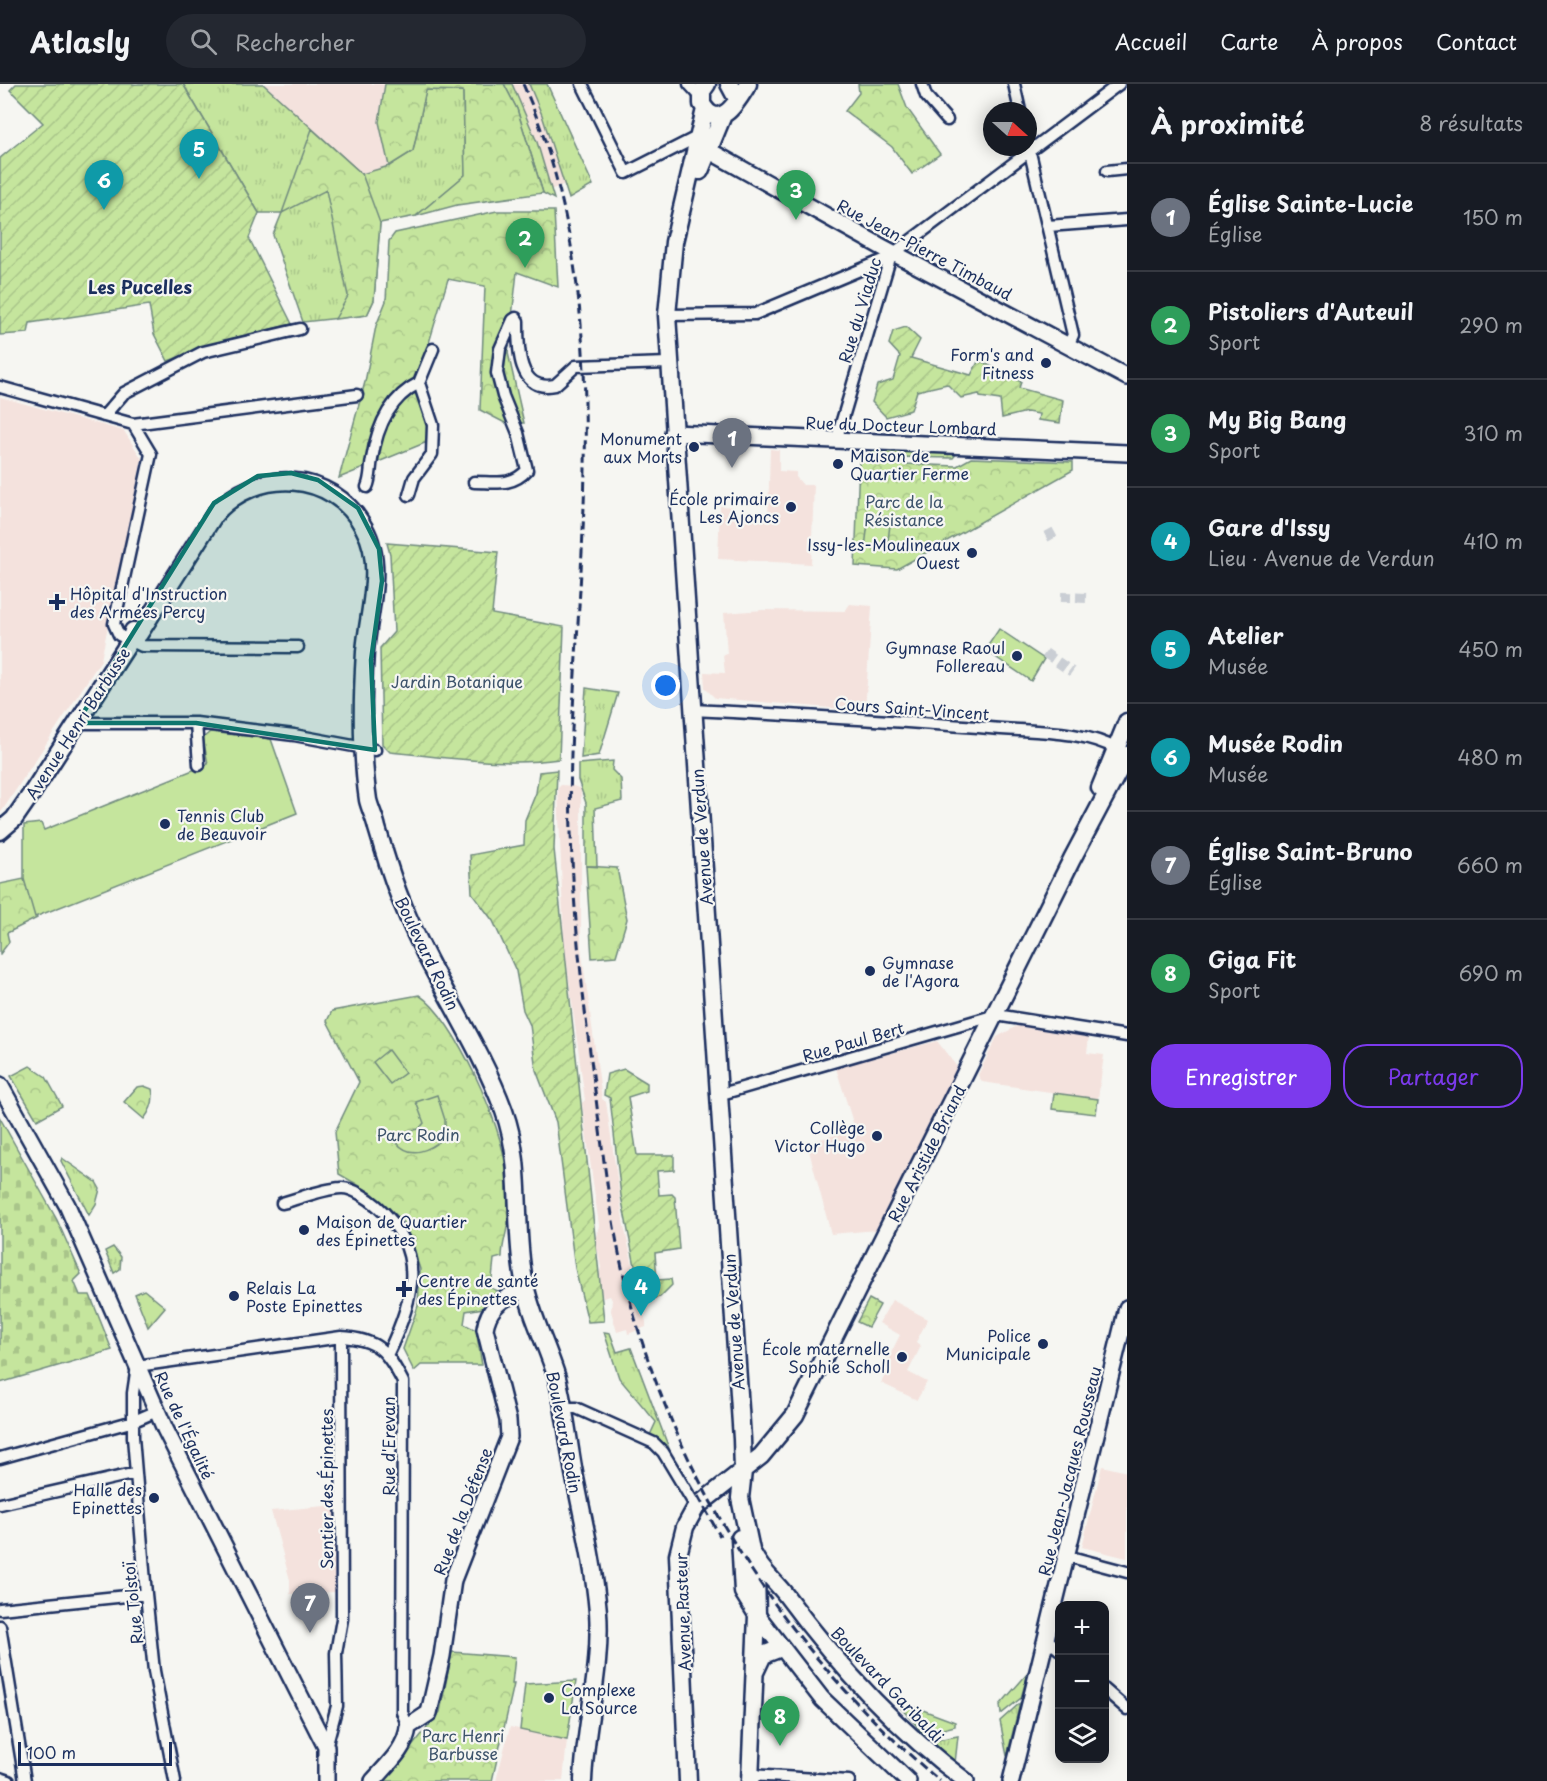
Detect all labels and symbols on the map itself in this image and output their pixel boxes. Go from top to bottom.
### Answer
north arrow [983,102,1037,156]
pin: 5 [180,130,218,179]
pin: 6 [84,160,124,210]
pin: 3 [776,170,816,220]
street label: Rue Jean-Pierre Timbaud [833,193,1017,306]
pin: 2 [506,218,544,268]
street label: Rue du Viaduc [832,254,886,366]
district label: Les Pucelles [88,273,192,300]
place label: Form's and Fitness [950,342,1034,384]
marker: Form's and Fitness [1039,356,1053,370]
street label: Rue du Docteur Lombard [805,410,997,440]
pin: 1 [712,418,752,468]
place label: Monument aux Morts [600,426,682,468]
marker: Monument aux Morts [687,440,701,454]
place label: Maison de Quartier Ferme [850,443,969,485]
marker: Maison de Quartier Ferme [831,457,845,471]
place label: École primaire Les Ajoncs [669,486,779,528]
park label: Parc de la Résistance [864,489,944,531]
marker: École primaire Les Ajoncs [784,500,798,514]
place label: Issy-les-Moulineaux Ouest [807,532,960,574]
marker: Issy-les-Moulineaux Ouest [965,546,979,560]
place label: Hôpital d'Instruction des Armées Percy [70,581,227,623]
marker: Hôpital d'Instruction des Armées Percy [48,593,66,611]
place label: Gymnase Raoul Follereau [885,635,1005,677]
street label: Avenue Henri Barbusse [19,642,135,804]
marker: Gymnase Raoul Follereau [1010,649,1024,663]
park label: Jardin Botanique [391,669,523,693]
your location [651,671,680,700]
street label: Cours Saint-Vincent [834,691,991,725]
street label: Avenue de Verdun [684,768,718,906]
place label: Tennis Club de Beauvoir [177,803,267,845]
marker: Tennis Club de Beauvoir [158,817,172,831]
street label: Boulevard Rodin [390,892,466,1014]
place label: Gymnase de l'Agora [882,950,959,992]
marker: Gymnase de l'Agora [863,964,877,978]
street label: Rue Paul Bert [799,1015,907,1067]
street label: Rue Aristide Briand [881,1080,971,1226]
place label: Collège Victor Hugo [774,1115,865,1157]
park label: Parc Rodin [376,1122,460,1146]
marker: Collège Victor Hugo [870,1129,884,1143]
place label: Maison de Quartier des Épinettes [316,1209,467,1251]
marker: Maison de Quartier des Épinettes [297,1223,311,1237]
street label: Avenue de Verdun [716,1253,750,1391]
pin: 4 [622,1266,660,1316]
place label: Centre de santé des Épinettes [418,1268,539,1310]
place label: Relais La Poste Epinettes [246,1275,362,1317]
marker: Centre de santé des Épinettes [395,1280,413,1298]
marker: Relais La Poste Epinettes [227,1289,241,1303]
place label: Police Municipale [946,1323,1031,1365]
place label: École maternelle Sophie Scholl [762,1336,890,1378]
marker: Police Municipale [1036,1337,1050,1351]
marker: École maternelle Sophie Scholl [895,1350,909,1364]
street label: Rue Jean-Jacques Rousseau [1031,1364,1107,1578]
street label: Rue de l'Égalité [149,1367,221,1483]
street label: Boulevard Rodin [541,1369,589,1495]
street label: Rue d'Erevan [376,1396,400,1496]
street label: Sentier des Épinettes [314,1409,338,1569]
street label: Rue de la Défense [427,1443,497,1578]
place label: Halle des Epinettes [72,1477,142,1519]
marker: Halle des Epinettes [147,1491,161,1505]
street label: Avenue Pasteur [668,1552,696,1672]
street label: Rue Tolstoï [116,1559,148,1645]
pin: 7 [290,1584,330,1633]
street label: Boulevard Garibaldi [826,1620,950,1748]
place label: Complexe La Source [561,1677,637,1719]
marker: Complexe La Source [542,1691,556,1705]
pin: 8 [760,1696,800,1746]
park label: Parc Henri Barbusse [422,1723,504,1765]
scale bar [18,1739,172,1766]

